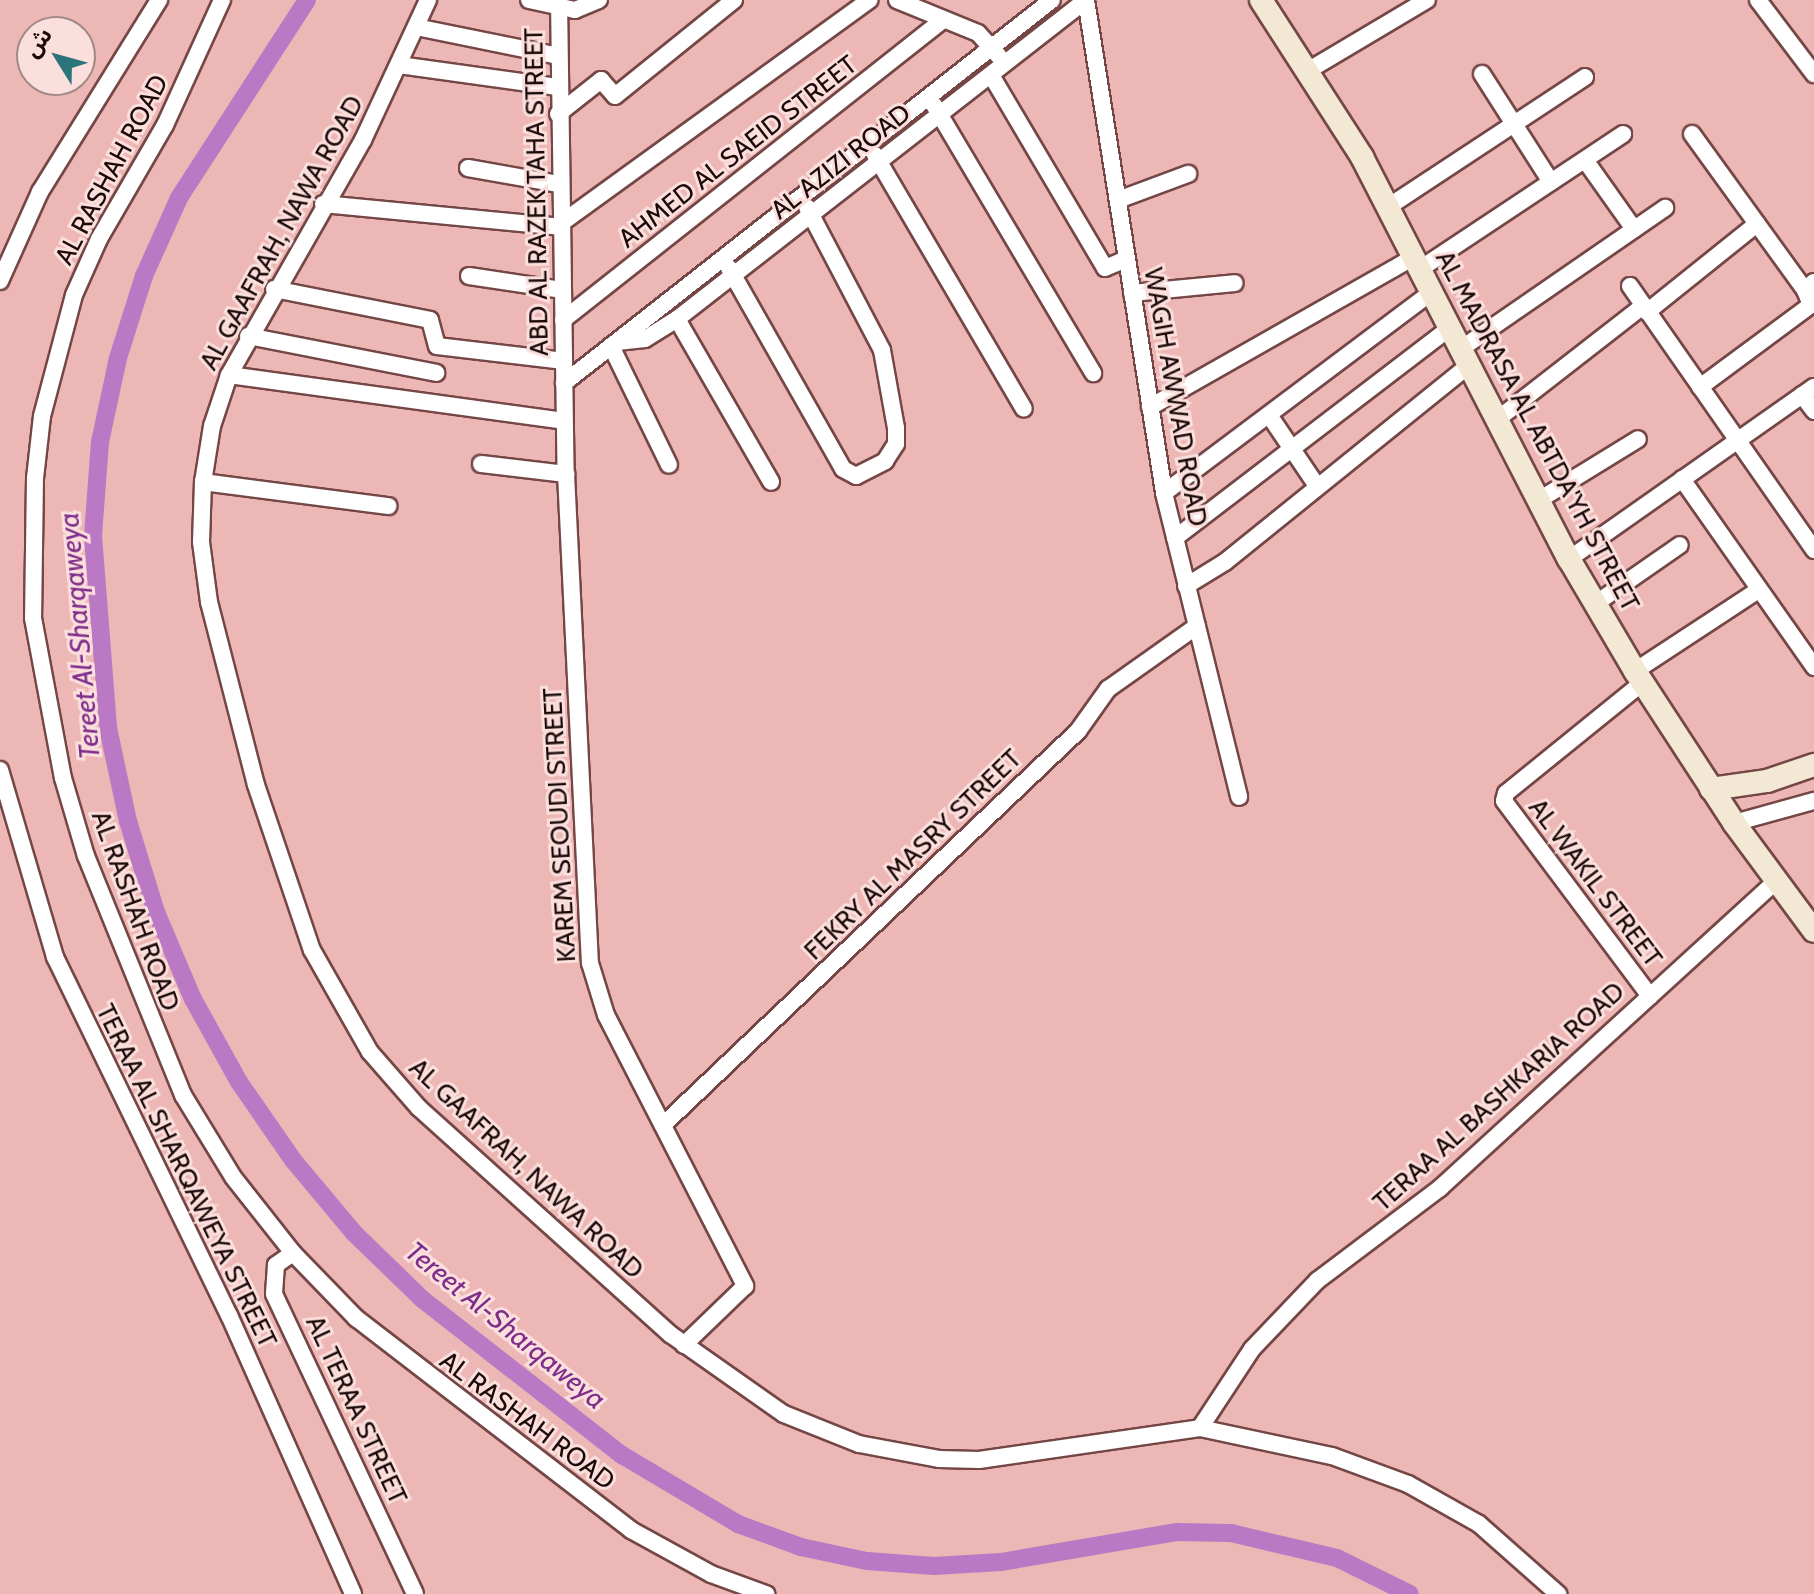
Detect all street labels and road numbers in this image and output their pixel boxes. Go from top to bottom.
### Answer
street label: ABD AL RAZEK TAHA STREET [519,28,555,356]
street label: AHMED AL SAEID STREET [613,49,863,255]
street label: AL RASHAH ROAD [49,70,175,270]
street label: AL GAAFRAH, NAWA ROAD [194,90,370,376]
street label: AL AZIZI ROAD [765,98,917,226]
street label: AL MADRASA AL ABTDA'YH STREET [1429,246,1645,616]
street label: WAGIH AWWAD ROAD [1137,265,1213,529]
street label: KAREM SEOUDI STREET [537,687,583,963]
street label: FEKRY AL MASRY STREET [798,743,1028,967]
street label: AL WAKIL STREET [1522,793,1668,973]
street label: AL RASHAH ROAD [84,807,186,1015]
street label: TERAA AL BASHKARIA ROAD [1367,976,1631,1218]
street label: TERAA AL SHARQAWEYA STREET [89,999,283,1353]
street label: AL GAAFRAH, NAWA ROAD [402,1052,650,1286]
street label: AL TERAA STREET [299,1311,413,1509]
street label: AL RASHAH ROAD [433,1345,621,1497]

